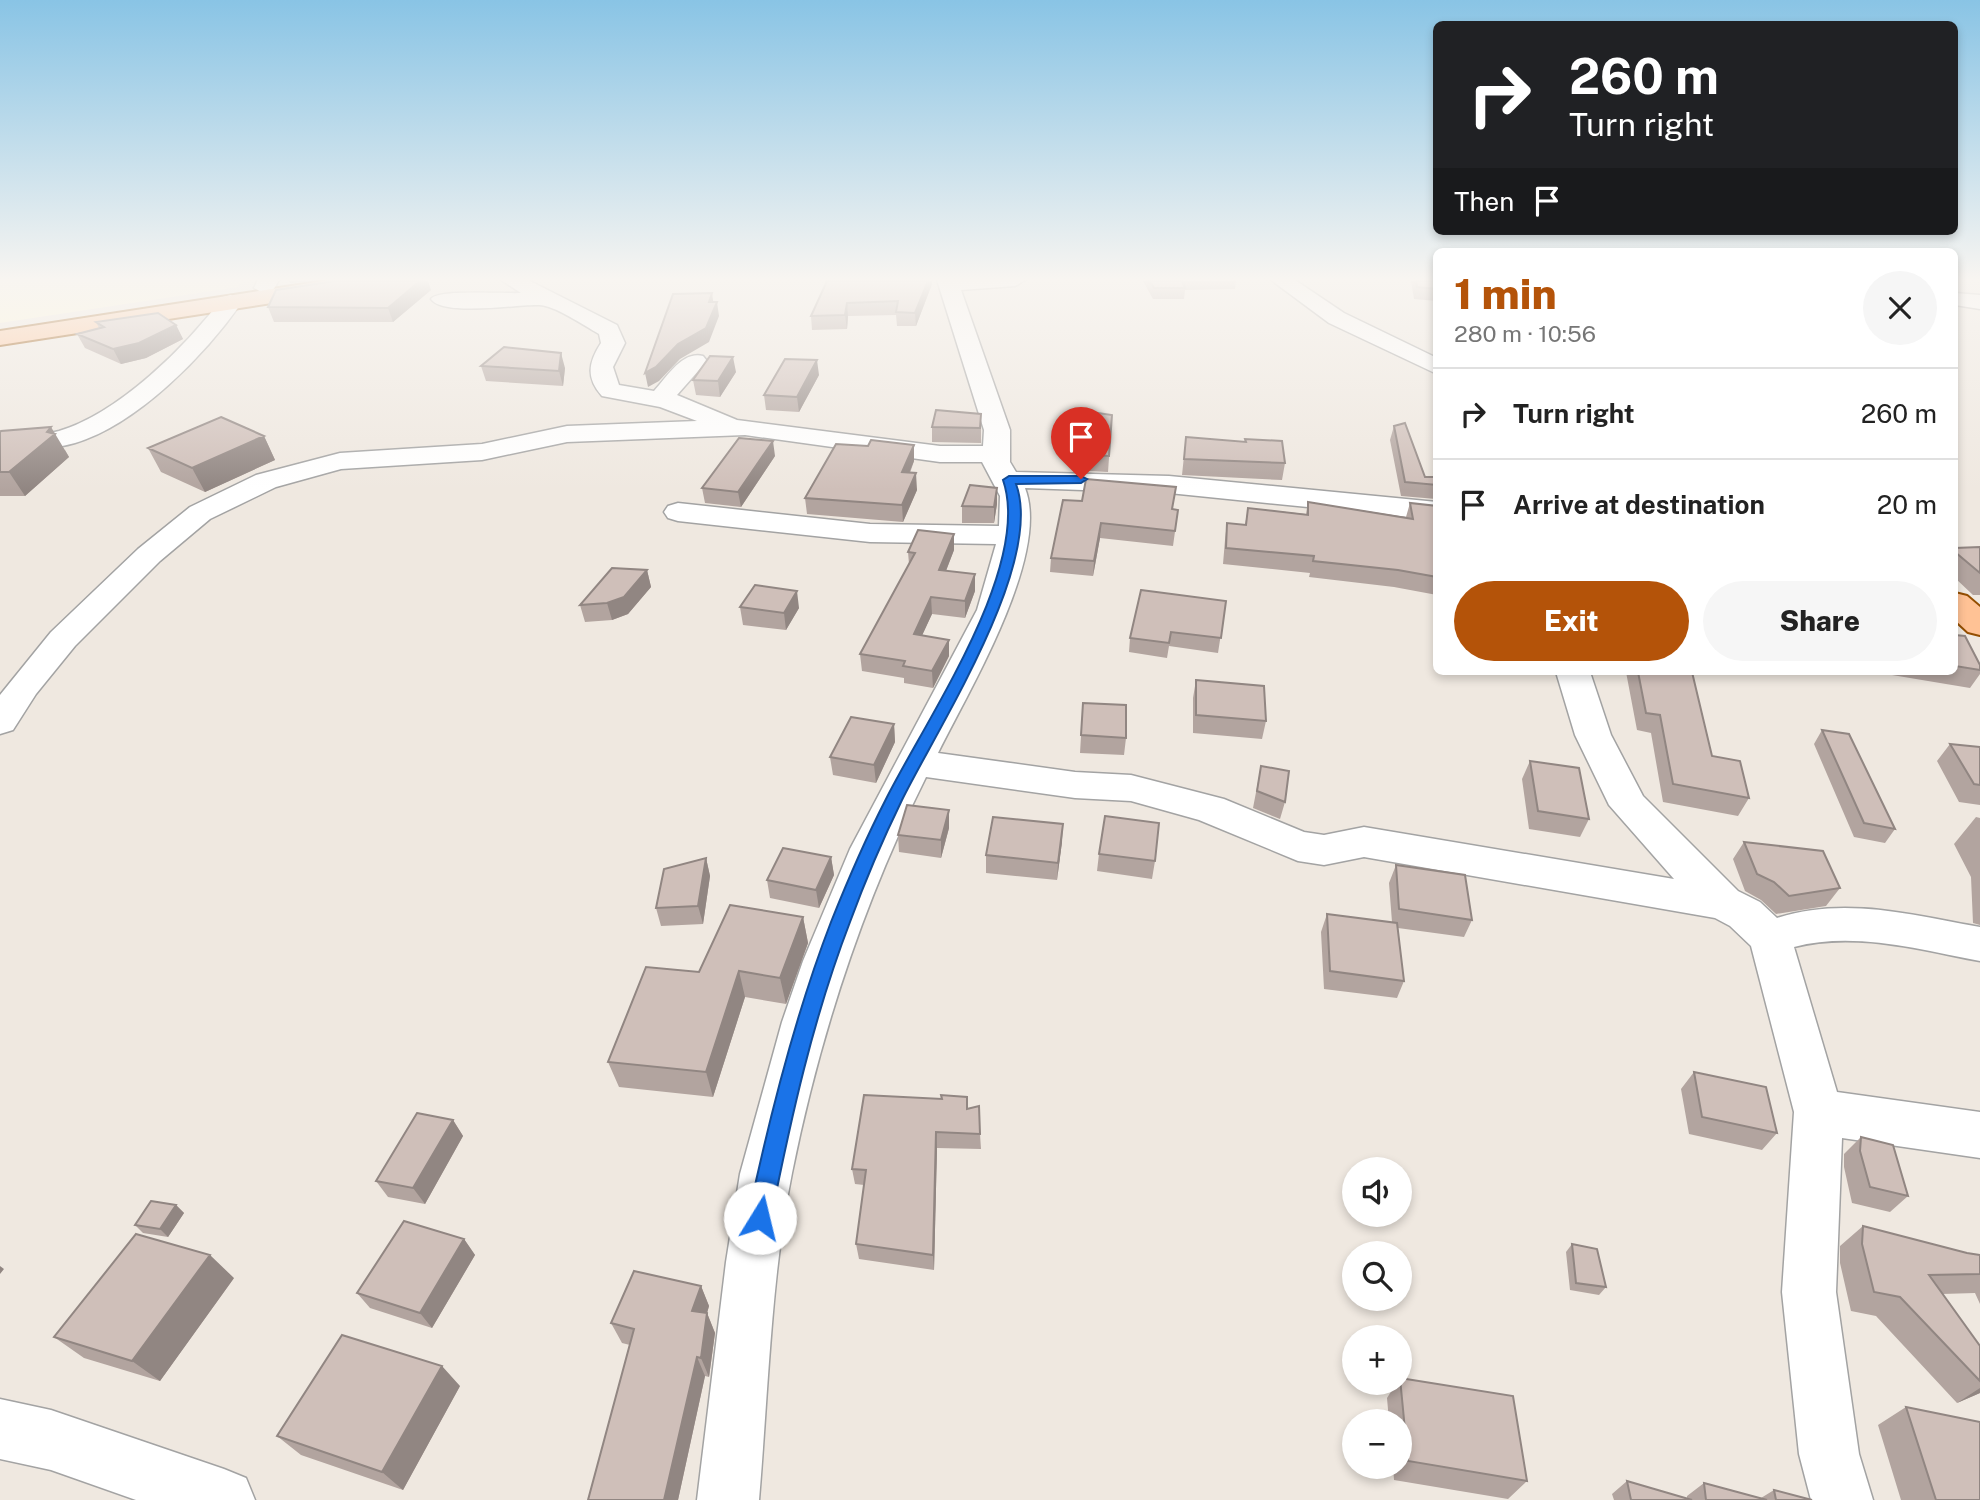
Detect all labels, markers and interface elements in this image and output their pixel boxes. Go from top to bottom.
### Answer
text: 260 m [1569,47,1719,105]
icon: right [1454,49,1545,140]
text: Turn right [1569,106,1714,143]
icon: arrive [1528,182,1566,220]
text: Then [1454,186,1514,217]
text: 1 min [1454,269,1557,318]
button: close [1863,271,1937,345]
text: 280 m · 10:56 [1454,320,1596,347]
icon: right [1454,395,1492,433]
text: Turn right [1513,398,1635,429]
text: 260 m [1861,398,1937,429]
pin [1051,407,1111,479]
icon: arrive [1062,418,1100,456]
icon: arrive [1454,486,1492,524]
text: Arrive at destination [1513,489,1765,520]
text: 20 m [1877,489,1937,520]
button: Exit [1454,581,1689,661]
button: Share [1703,581,1937,661]
map controls [1342,1157,1412,1479]
button: sound [1342,1157,1412,1227]
position arrow [723,1181,797,1255]
button: search [1342,1241,1412,1311]
button: + [1342,1325,1412,1395]
button: − [1342,1409,1412,1479]

